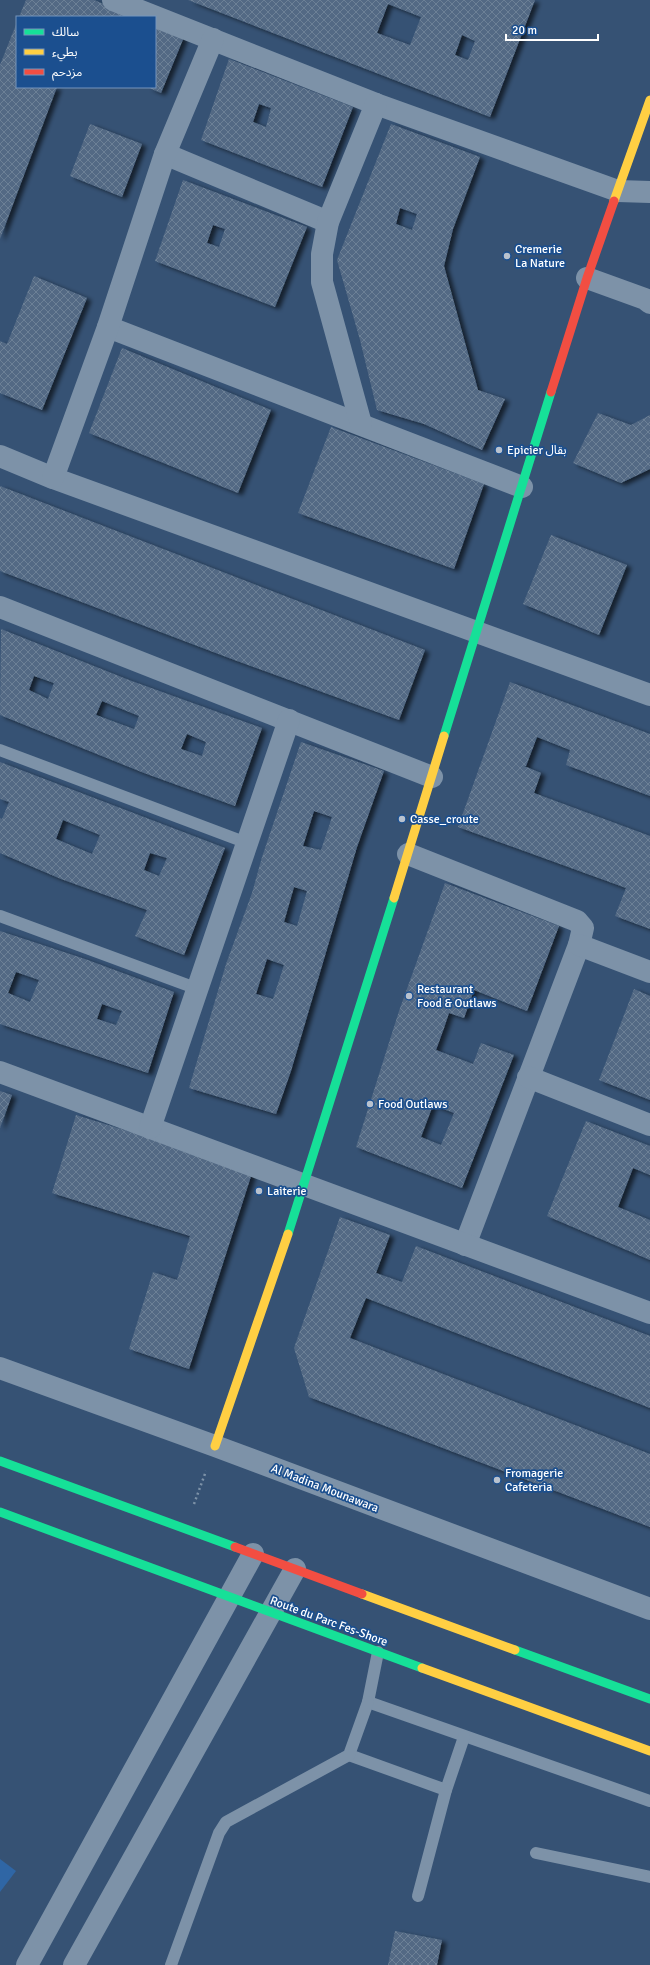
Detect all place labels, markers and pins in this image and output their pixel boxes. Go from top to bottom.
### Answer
place label: Cremerie La Nature [515,242,565,271]
marker: Cremerie La Nature [502,251,512,261]
place label: Epicier بقال [507,443,567,458]
marker: Epicier بقال [494,445,504,455]
place label: Casse_croute [410,812,479,827]
marker: Casse_croute [397,814,407,824]
place label: Restaurant Food & Outlaws [417,982,497,1011]
marker: Restaurant Food & Outlaws [404,991,414,1001]
place label: Food Outlaws [378,1097,447,1112]
marker: Food Outlaws [365,1099,375,1109]
place label: Laiterie [267,1184,306,1199]
marker: Laiterie [254,1186,264,1196]
place label: Fromagerie Cafeteria [505,1466,563,1495]
marker: Fromagerie Cafeteria [492,1475,502,1485]

